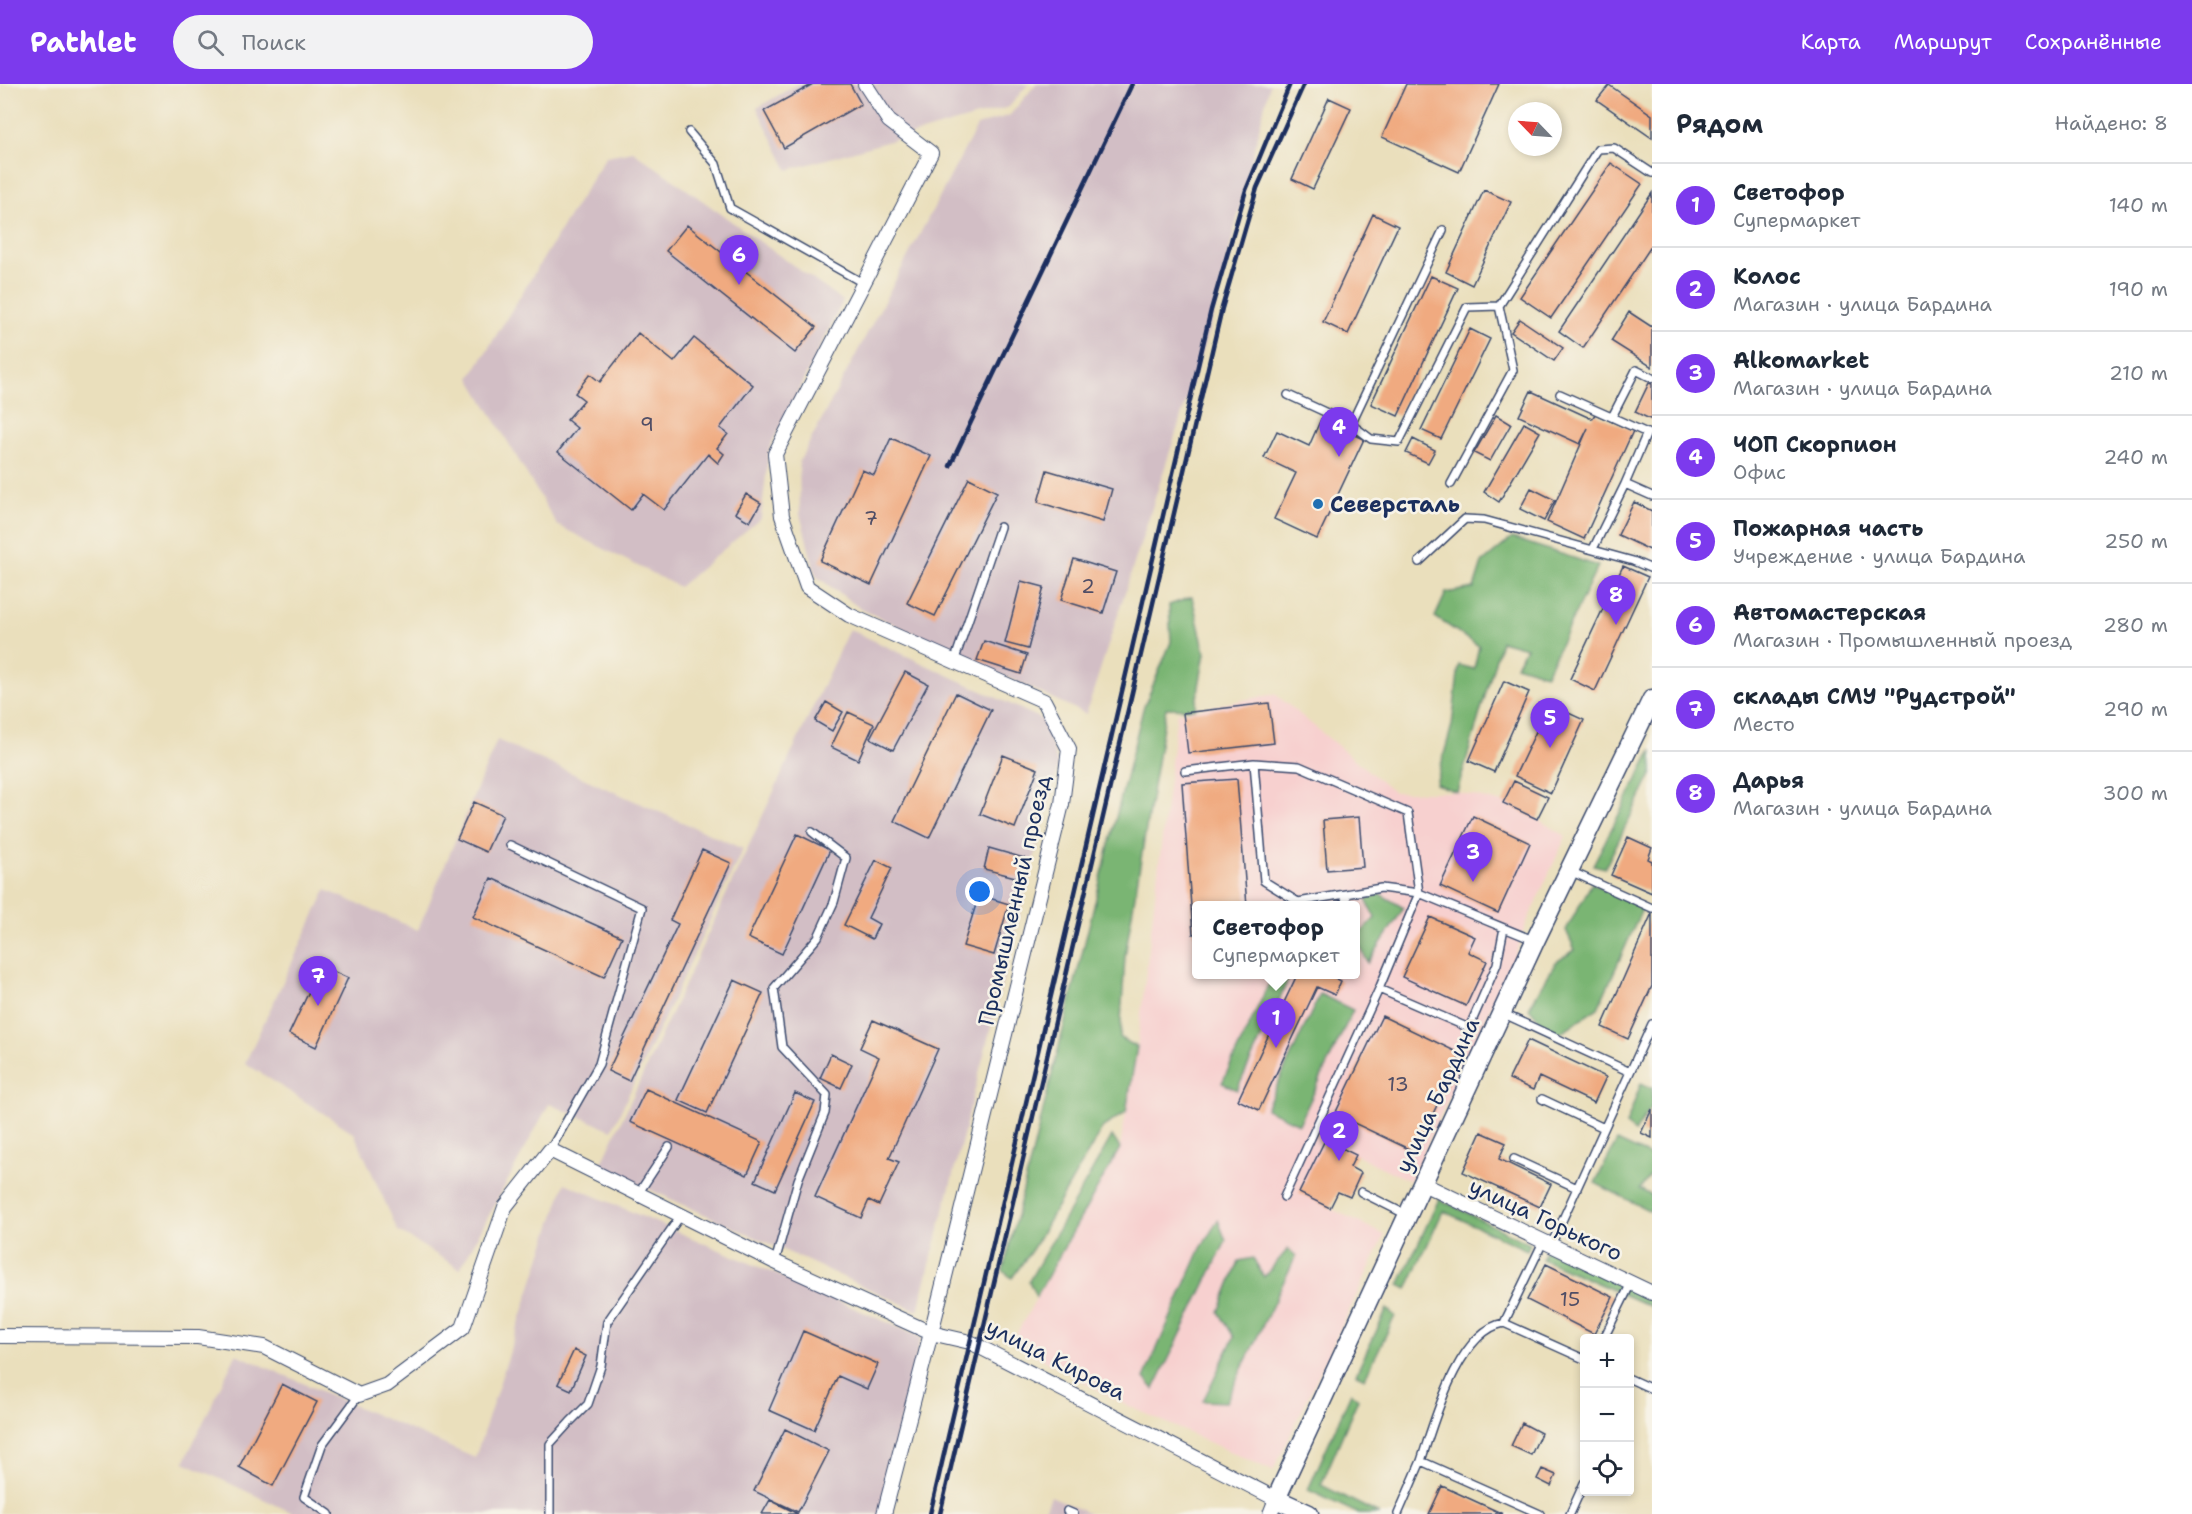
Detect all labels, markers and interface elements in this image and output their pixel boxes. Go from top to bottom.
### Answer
search box [173,15,593,69]
text: Pathlet [30,23,137,61]
icon: search [194,26,227,59]
text: Поиск [242,28,306,57]
text: Карта [1801,28,1861,56]
text: Маршрут [1894,28,1992,56]
text: Сохранённые [2025,28,2162,56]
north arrow [1508,102,1562,156]
text: Рядом [1676,106,1763,141]
text: Найдено: 8 [2055,110,2168,136]
text: Светофор [1733,178,1845,207]
text: 1 [1691,192,1700,218]
text: 140 m [2109,192,2168,218]
text: Супермаркет [1733,207,1860,233]
pin: 6 [720,236,758,285]
text: Колос [1733,262,1801,291]
text: 2 [1689,276,1703,302]
text: 190 m [2109,276,2168,302]
text: Магазин · улица Бардина [1733,291,1992,317]
text: Alkomarket [1733,346,1869,375]
text: 3 [1689,360,1703,386]
text: 210 m [2109,360,2168,386]
text: Магазин · улица Бардина [1733,375,1992,401]
pin: 4 [1320,408,1358,457]
house number: 9 [640,411,654,437]
text: ЧОП Скорпион [1733,430,1897,459]
text: 4 [1689,444,1703,470]
text: 240 m [2103,444,2168,470]
text: Офис [1733,459,1786,485]
place label: Северсталь [1330,490,1460,519]
marker: Северсталь [1311,497,1325,511]
house number: 7 [864,505,878,531]
text: Пожарная часть [1733,514,1923,543]
text: 5 [1689,528,1702,554]
text: 250 m [2104,528,2168,554]
text: Учреждение · улица Бардина [1733,543,2025,569]
house number: 2 [1081,573,1095,599]
pin: 8 [1596,576,1636,625]
text: Автомастерская [1733,598,1926,627]
text: 6 [1689,612,1703,638]
text: 280 m [2103,612,2168,638]
text: Магазин · Промышленный проезд [1733,627,2072,653]
text: склады СМУ "Рудстрой" [1733,682,2016,711]
text: 7 [1689,696,1703,722]
text: 290 m [2103,696,2168,722]
pin: 5 [1530,698,1570,748]
text: Место [1733,711,1795,737]
text: Дарья [1733,766,1804,795]
street label: Промышленный проезд [972,772,1057,1028]
text: 8 [1689,780,1703,806]
text: 300 m [2102,780,2168,806]
text: Магазин · улица Бардина [1733,795,1992,821]
pin: 3 [1454,832,1492,882]
your location [965,877,994,906]
popup [1192,901,1360,979]
text: Светофор [1212,913,1324,942]
text: Супермаркет [1212,942,1340,968]
pin: 7 [298,956,338,1006]
pin: 1 [1256,998,1296,1048]
street label: улица Бардина [1389,1013,1486,1178]
house number: 13 [1387,1071,1409,1097]
pin: 2 [1320,1112,1358,1161]
street label: улица Горького [1464,1171,1627,1268]
house number: 15 [1560,1286,1580,1312]
street label: улица Кирова [981,1312,1131,1407]
map controls [1580,1334,1634,1496]
button: + [1580,1334,1634,1388]
button: − [1580,1388,1634,1442]
button: locate [1580,1442,1634,1496]

